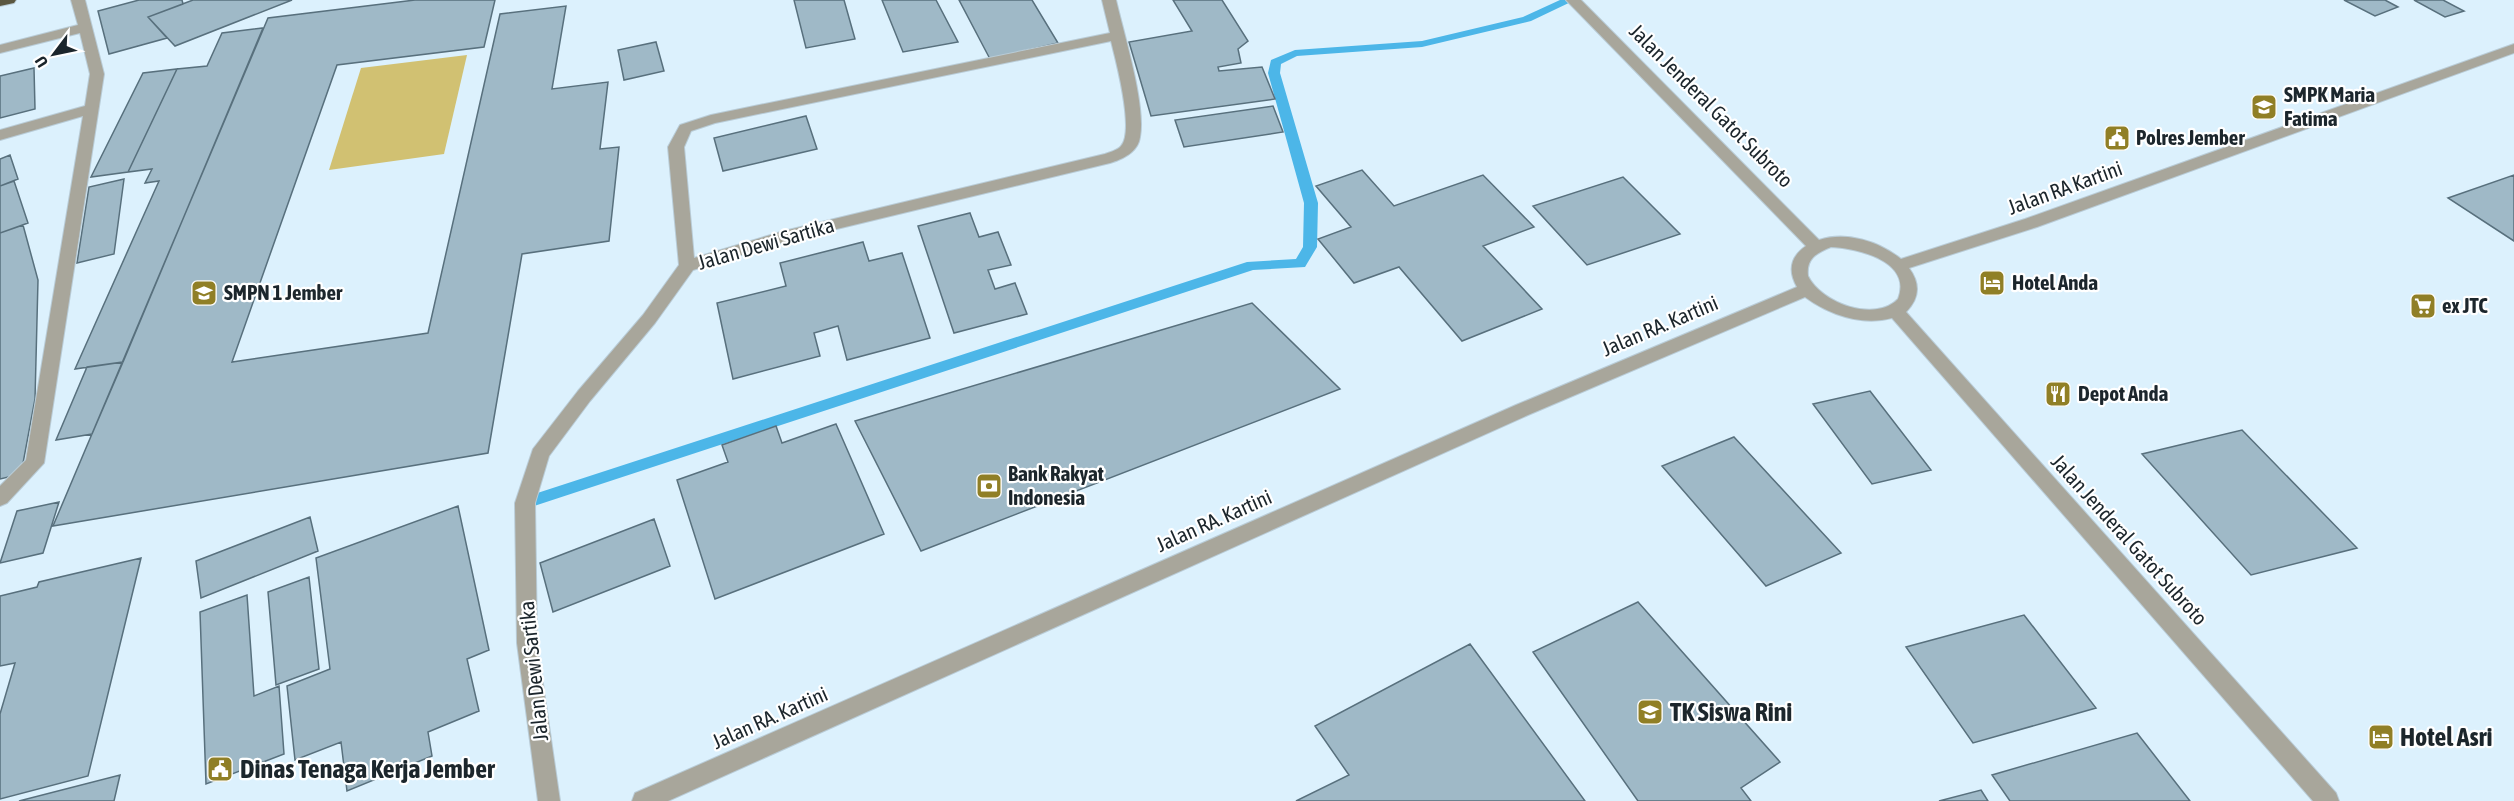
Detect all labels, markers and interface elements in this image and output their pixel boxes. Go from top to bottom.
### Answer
street label: Jalan Jenderal Gatot Subroto [1625,19,1798,192]
north arrow [24,24,84,84]
text: U [31,53,51,71]
place label: SMPK Maria Fatima [2284,82,2375,130]
school or university icon: SMPK Maria Fatima [2249,92,2279,122]
public building icon: Polres Jember [2102,123,2132,153]
place label: Polres Jember [2136,125,2245,149]
street label: Jalan RA Kartini [2004,155,2125,219]
street label: Jalan Dewi Sartika [695,212,837,274]
hotel icon: Hotel Anda [1977,268,2007,298]
place label: Hotel Anda [2012,270,2098,294]
school or university icon: SMPN 1 Jember [189,278,219,308]
place label: SMPN 1 Jember [224,280,343,304]
street label: Jalan RA. Kartini [1598,290,1721,360]
supermarket icon: ex JTC [2408,291,2438,321]
place label: ex JTC [2442,293,2488,317]
restaurant icon: Depot Anda [2043,379,2073,409]
place label: Depot Anda [2078,381,2168,405]
street label: Jalan Jenderal Gatot Subroto [2047,449,2213,629]
place label: Bank Rakyat Indonesia [1008,461,1104,509]
bank icon: Bank Rakyat Indonesia [974,471,1004,501]
street label: Jalan RA. Kartini [1152,484,1275,556]
street label: Jalan Dewi Sartika [514,600,552,742]
street label: Jalan RA. Kartini [708,681,831,753]
school or university icon: TK Siswa Rini [1635,697,1665,727]
place label: TK Siswa Rini [1670,697,1792,727]
hotel icon: Hotel Asri [2366,722,2396,752]
place label: Hotel Asri [2400,722,2492,752]
public building icon: Dinas Tenaga Kerja Jember [205,754,235,784]
place label: Dinas Tenaga Kerja Jember [240,754,496,784]

